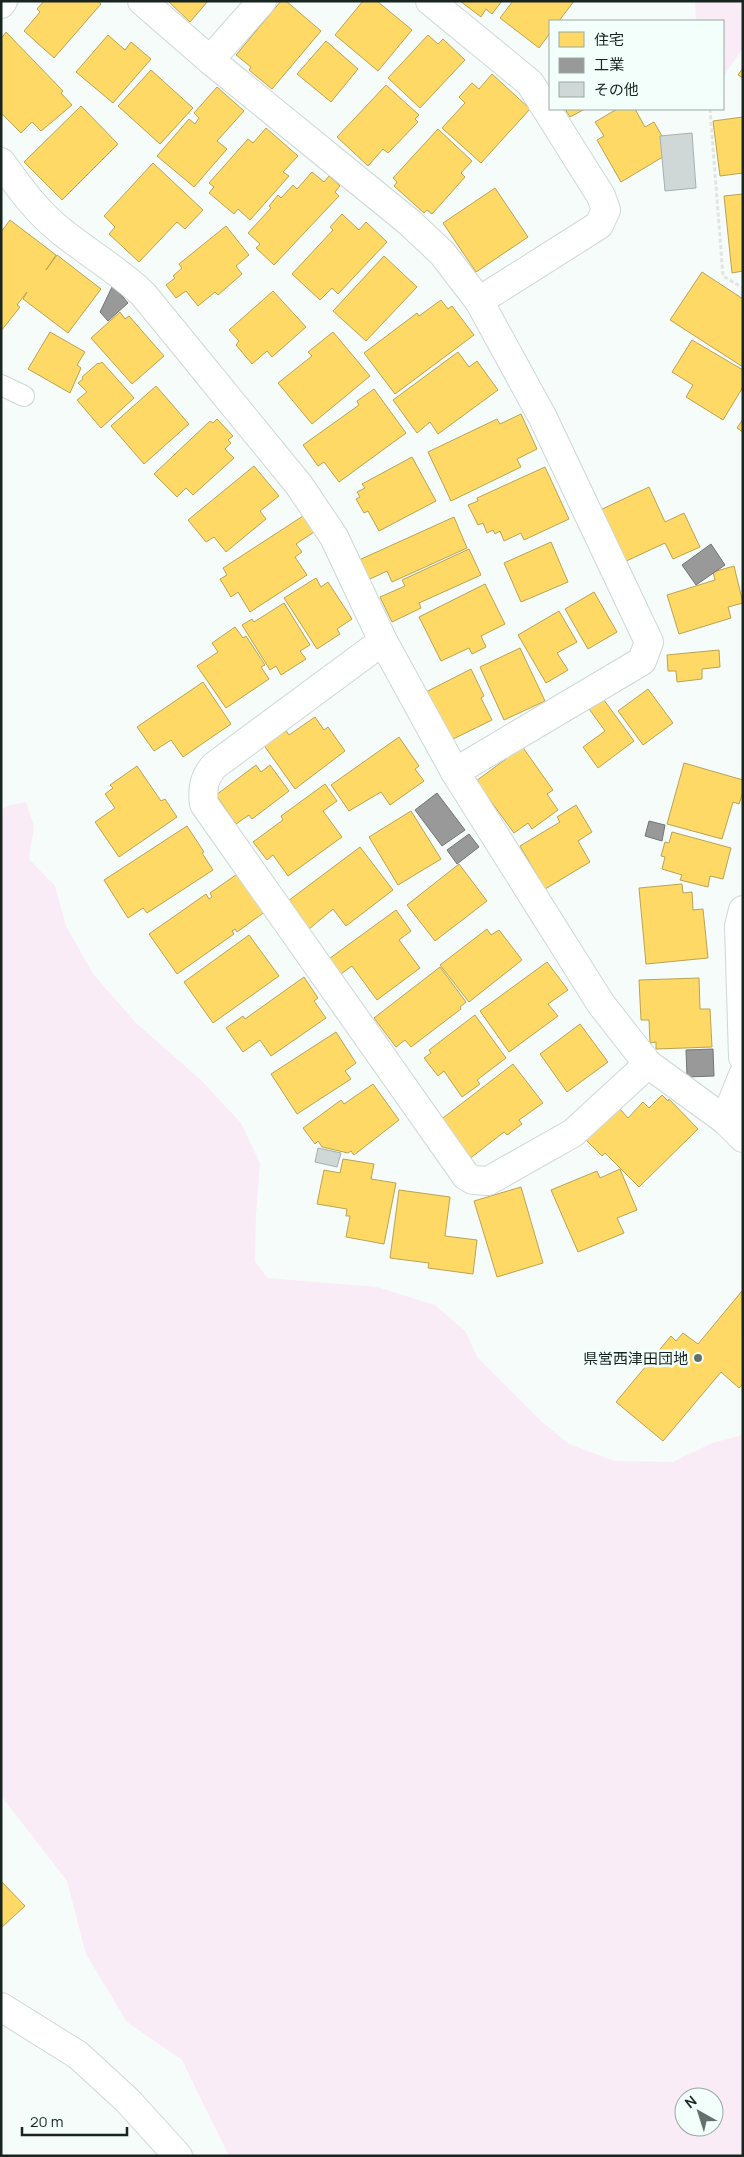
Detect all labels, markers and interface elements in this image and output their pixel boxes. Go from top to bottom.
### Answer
legend [549,20,724,110]
text: 住宅 [594,29,624,50]
text: 工業 [594,54,624,75]
text: その他 [594,79,639,100]
place label: 県営西津田団地 [583,1348,688,1369]
marker: 県営西津田団地 [692,1352,704,1364]
north arrow [674,2087,724,2137]
text: N [681,2091,700,2112]
scale bar [22,2104,128,2136]
text: 20 m [30,2111,63,2132]

